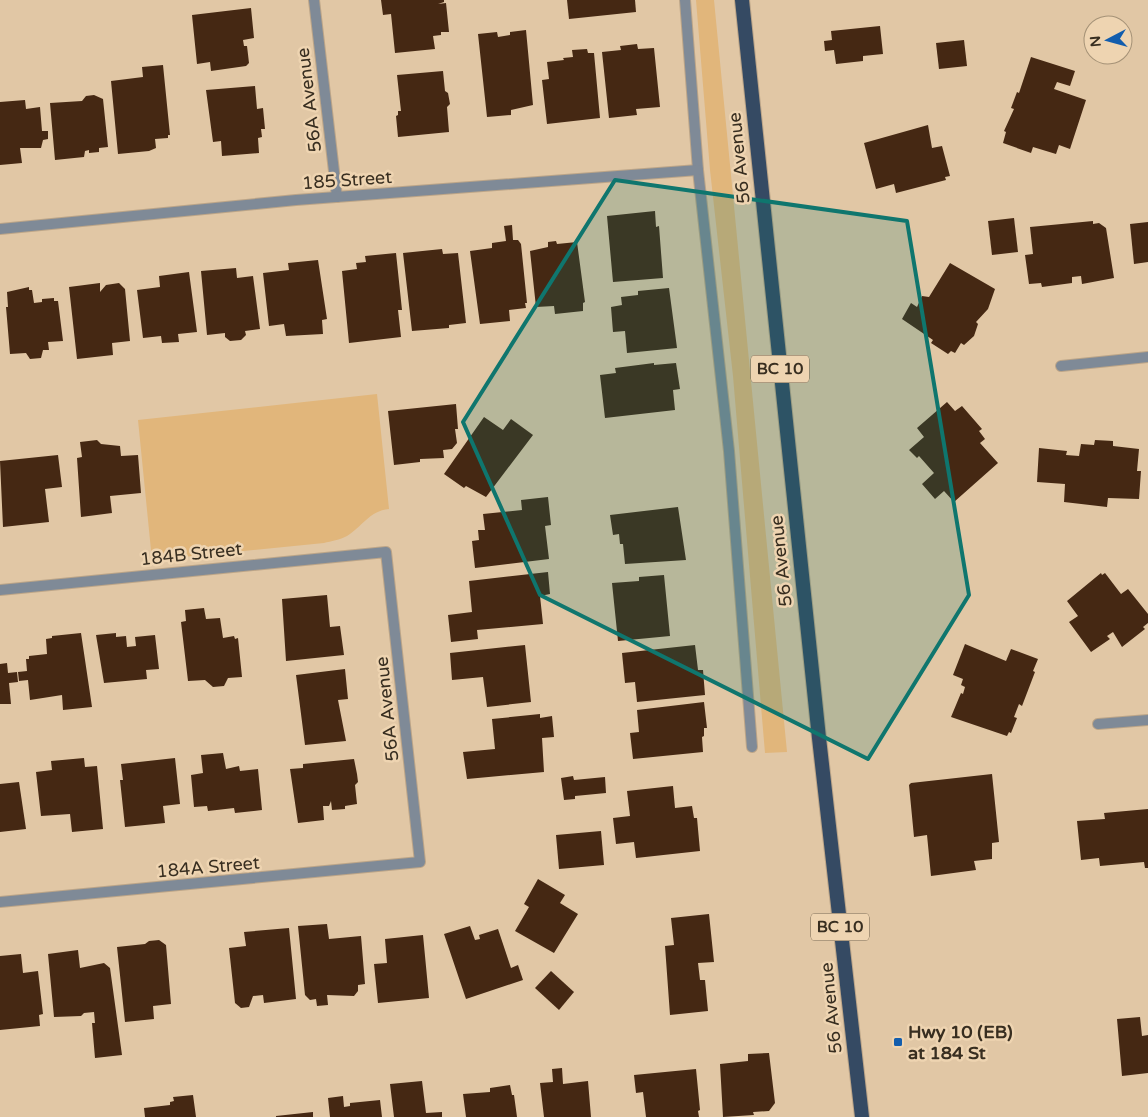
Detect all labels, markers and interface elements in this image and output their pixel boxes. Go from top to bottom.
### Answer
north arrow [1083,15,1133,65]
text: N [1087,35,1105,48]
street label: 56A Avenue [292,46,326,154]
street label: 56 Avenue [723,111,755,205]
street label: 185 Street [301,166,393,194]
road number: BC 10 [751,356,809,382]
street label: 56 Avenue [765,514,797,608]
street label: 184B Street [139,538,243,570]
street label: 56A Avenue [371,656,403,762]
street label: 184A Street [156,852,261,882]
road number: BC 10 [811,914,869,940]
street label: 56 Avenue [815,961,847,1055]
place label: Hwy 10 (EB) at 184 St [908,1021,1013,1064]
marker: Hwy 10 (EB) at 184 St [892,1036,904,1048]

